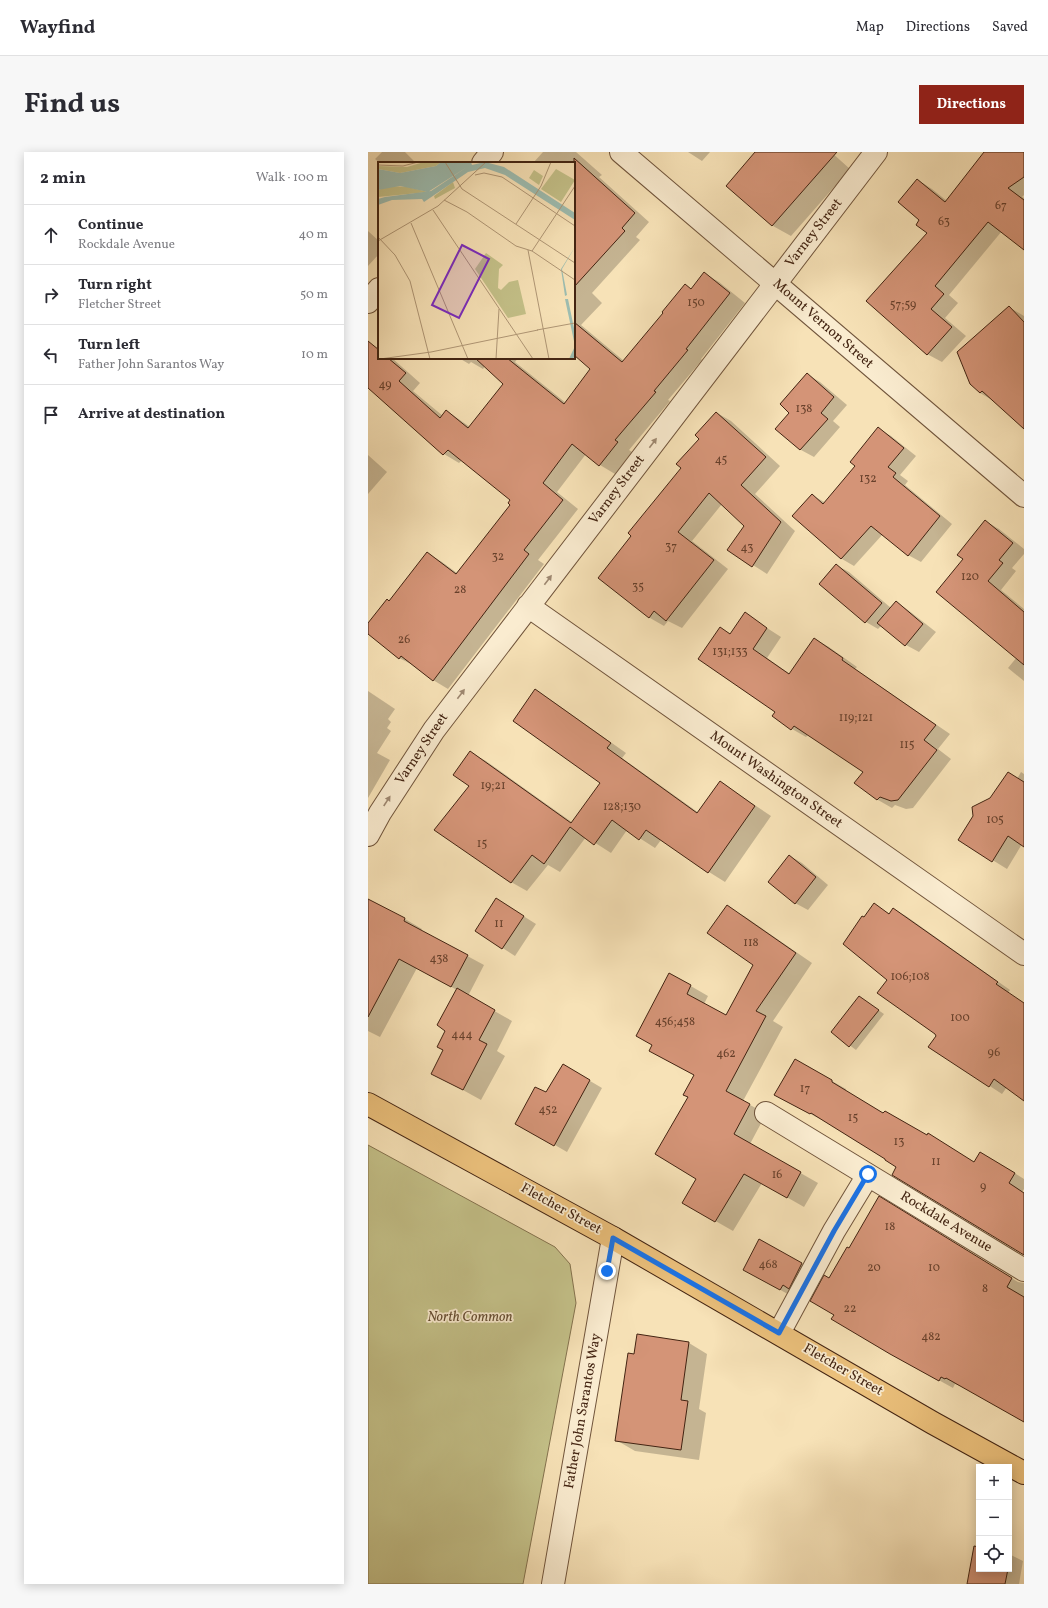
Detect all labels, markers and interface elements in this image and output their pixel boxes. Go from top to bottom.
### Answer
text: Wayfind [20,15,95,41]
text: Map [856,18,884,37]
text: Directions [906,18,970,37]
text: Saved [992,18,1028,37]
text: Find us [24,85,120,124]
button: Directions [919,85,1024,124]
inset map [378,162,575,359]
text: 2 min [40,167,86,190]
text: Walk · 100 m [256,169,328,187]
street label: Varney Street [781,195,847,271]
house number: 67 [995,198,1007,214]
house number: 63 [938,214,950,230]
text: Continue [78,215,143,236]
icon: ahead [40,224,62,246]
text: 40 m [299,226,328,244]
text: Rockdale Avenue [78,236,175,254]
text: Turn right [78,275,152,296]
street label: Mount Vernon Street [768,275,878,373]
icon: right [40,284,62,306]
text: 50 m [300,286,328,304]
house number: 150 [687,295,705,311]
text: Fletcher Street [78,296,161,314]
house number: 57;59 [890,297,916,313]
text: Turn left [78,335,140,356]
icon: left [40,344,62,366]
text: 10 m [301,346,328,364]
text: Father John Sarantos Way [78,356,224,374]
house number: 49 [378,377,392,393]
house number: 138 [796,401,812,417]
icon: arrive [40,404,62,426]
text: Arrive at destination [78,404,225,425]
one-way arrow [648,438,657,449]
street label: Varney Street [585,451,650,529]
house number: 45 [715,452,728,468]
house number: 132 [859,471,877,487]
house number: 37 [665,539,677,555]
house number: 43 [741,540,753,556]
house number: 32 [492,549,504,565]
house number: 120 [961,569,979,585]
one-way arrow [544,574,552,585]
house number: 35 [632,579,644,595]
house number: 28 [454,582,466,598]
house number: 26 [398,632,410,648]
house number: 131;133 [712,644,748,660]
one-way arrow [456,689,465,700]
street label: Varney Street [391,709,453,789]
house number: 119;121 [839,710,873,726]
street label: Mount Washington Street [706,727,846,833]
house number: 115 [899,737,915,753]
house number: 19;21 [480,778,506,794]
one-way arrow [383,796,391,807]
house number: 128;130 [603,799,641,815]
house number: 105 [986,812,1004,828]
house number: 15 [477,836,487,852]
house number: 11 [494,916,504,932]
house number: 118 [743,935,759,951]
house number: 438 [430,951,448,967]
house number: 106;108 [890,969,930,985]
house number: 100 [950,1010,970,1026]
house number: 456;458 [655,1014,695,1030]
house number: 444 [451,1027,473,1043]
house number: 96 [988,1045,1000,1061]
house number: 462 [716,1046,736,1062]
house number: 17 [800,1081,810,1097]
house number: 452 [538,1102,558,1118]
house number: 15 [848,1110,858,1126]
house number: 13 [894,1134,904,1150]
house number: 11 [931,1154,941,1170]
route start [859,1165,877,1183]
house number: 16 [772,1167,782,1183]
street label: Fletcher Street [517,1179,605,1239]
house number: 9 [980,1179,986,1195]
street label: Rockdale Avenue [896,1187,996,1257]
house number: 18 [885,1219,895,1235]
house number: 468 [758,1257,778,1273]
house number: 20 [867,1260,881,1276]
house number: 10 [928,1260,940,1276]
route end [598,1262,616,1280]
house number: 8 [982,1281,988,1297]
house number: 22 [844,1301,856,1317]
park label: North Common [427,1308,513,1327]
house number: 482 [921,1329,941,1345]
street label: Father John Sarantos Way [560,1331,606,1490]
street label: Fletcher Street [799,1339,887,1401]
map controls [976,1464,1012,1572]
button: + [976,1464,1012,1500]
button: − [976,1500,1012,1536]
button: locate [976,1536,1012,1572]

